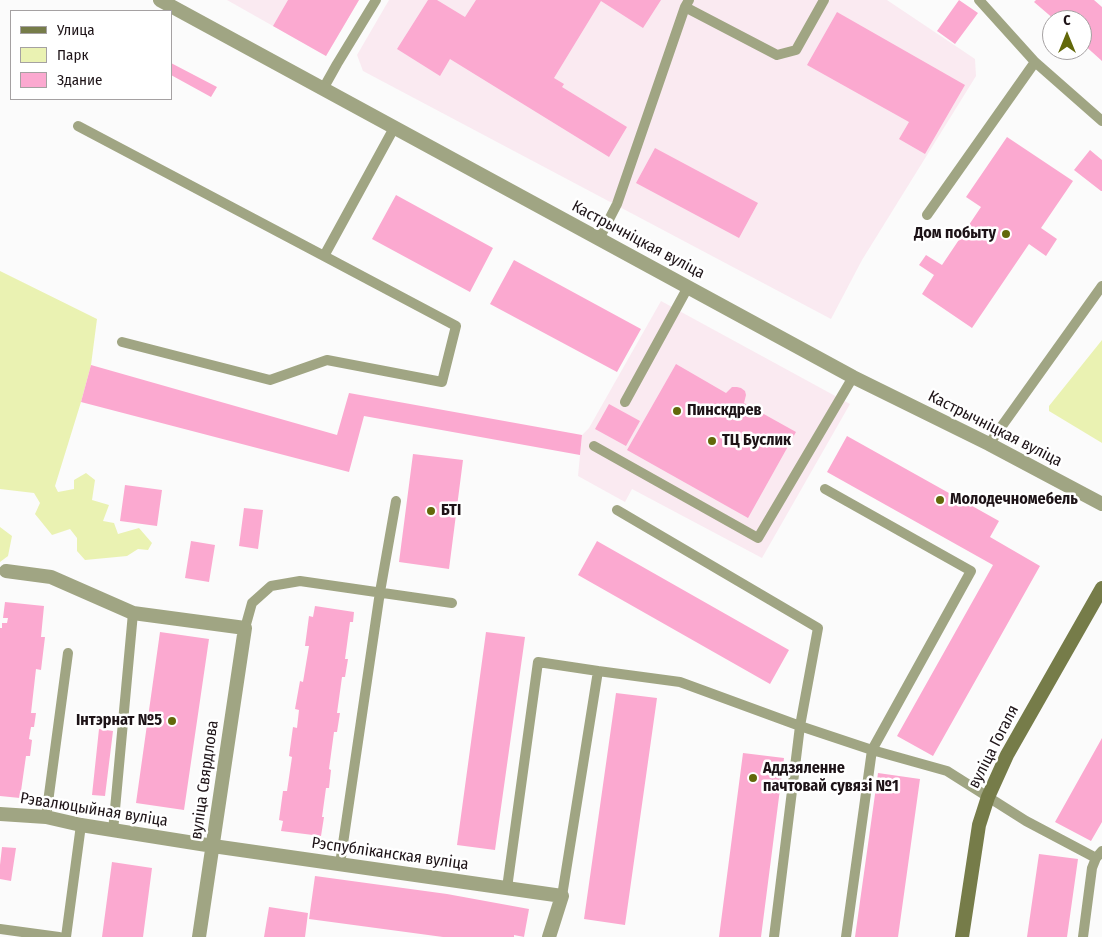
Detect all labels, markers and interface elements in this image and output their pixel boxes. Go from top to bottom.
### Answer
legend [10,10,172,100]
north arrow [1042,10,1092,60]
text: С [1063,12,1071,29]
text: Улица [57,21,95,39]
text: Парк [57,46,88,64]
text: Здание [57,71,103,89]
street label: Кастрычніцкая вуліца [568,197,708,283]
place label: Дом побыту [914,224,996,244]
marker: Дом побыту [1000,228,1012,240]
street label: Кастрычніцкая вуліца [925,387,1065,471]
place label: Пинскдрев [687,401,762,421]
marker: Пинскдрев [671,405,683,417]
place label: ТЦ Буслик [722,431,791,451]
marker: ТЦ Буслик [706,435,718,447]
place label: Молодечномебель [950,490,1078,510]
marker: Молодечномебель [934,494,946,506]
place label: БТІ [441,501,461,521]
marker: БТІ [425,505,437,517]
street label: вуліца Гогаля [965,702,1023,792]
place label: Інтэрнат №5 [76,711,162,731]
marker: Інтэрнат №5 [166,715,178,727]
street label: вуліца Свярдлова [187,719,223,841]
place label: Аддзяленне пачтовай сувязі №1 [763,759,899,797]
marker: Аддзяленне пачтовай сувязі №1 [747,772,759,784]
street label: Рэвалюцыйная вуліца [19,789,169,831]
street label: Рэспубліканская вуліца [310,833,470,875]

